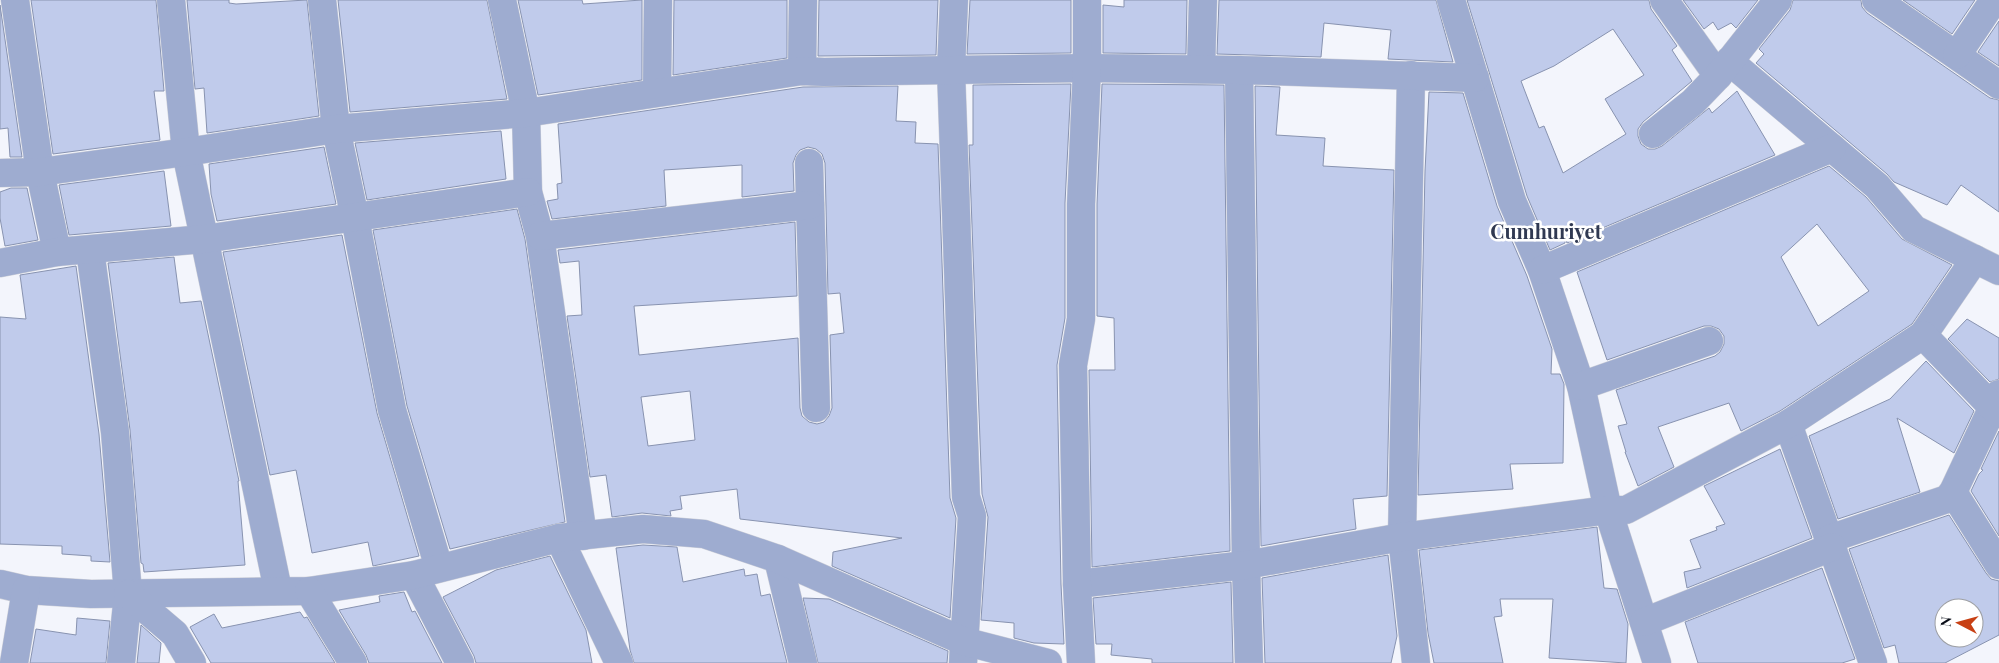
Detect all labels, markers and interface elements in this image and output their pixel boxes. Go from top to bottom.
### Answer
district label: Cumhuriyet [1490,217,1603,244]
north arrow [1934,598,1984,648]
text: N [1936,616,1956,628]

